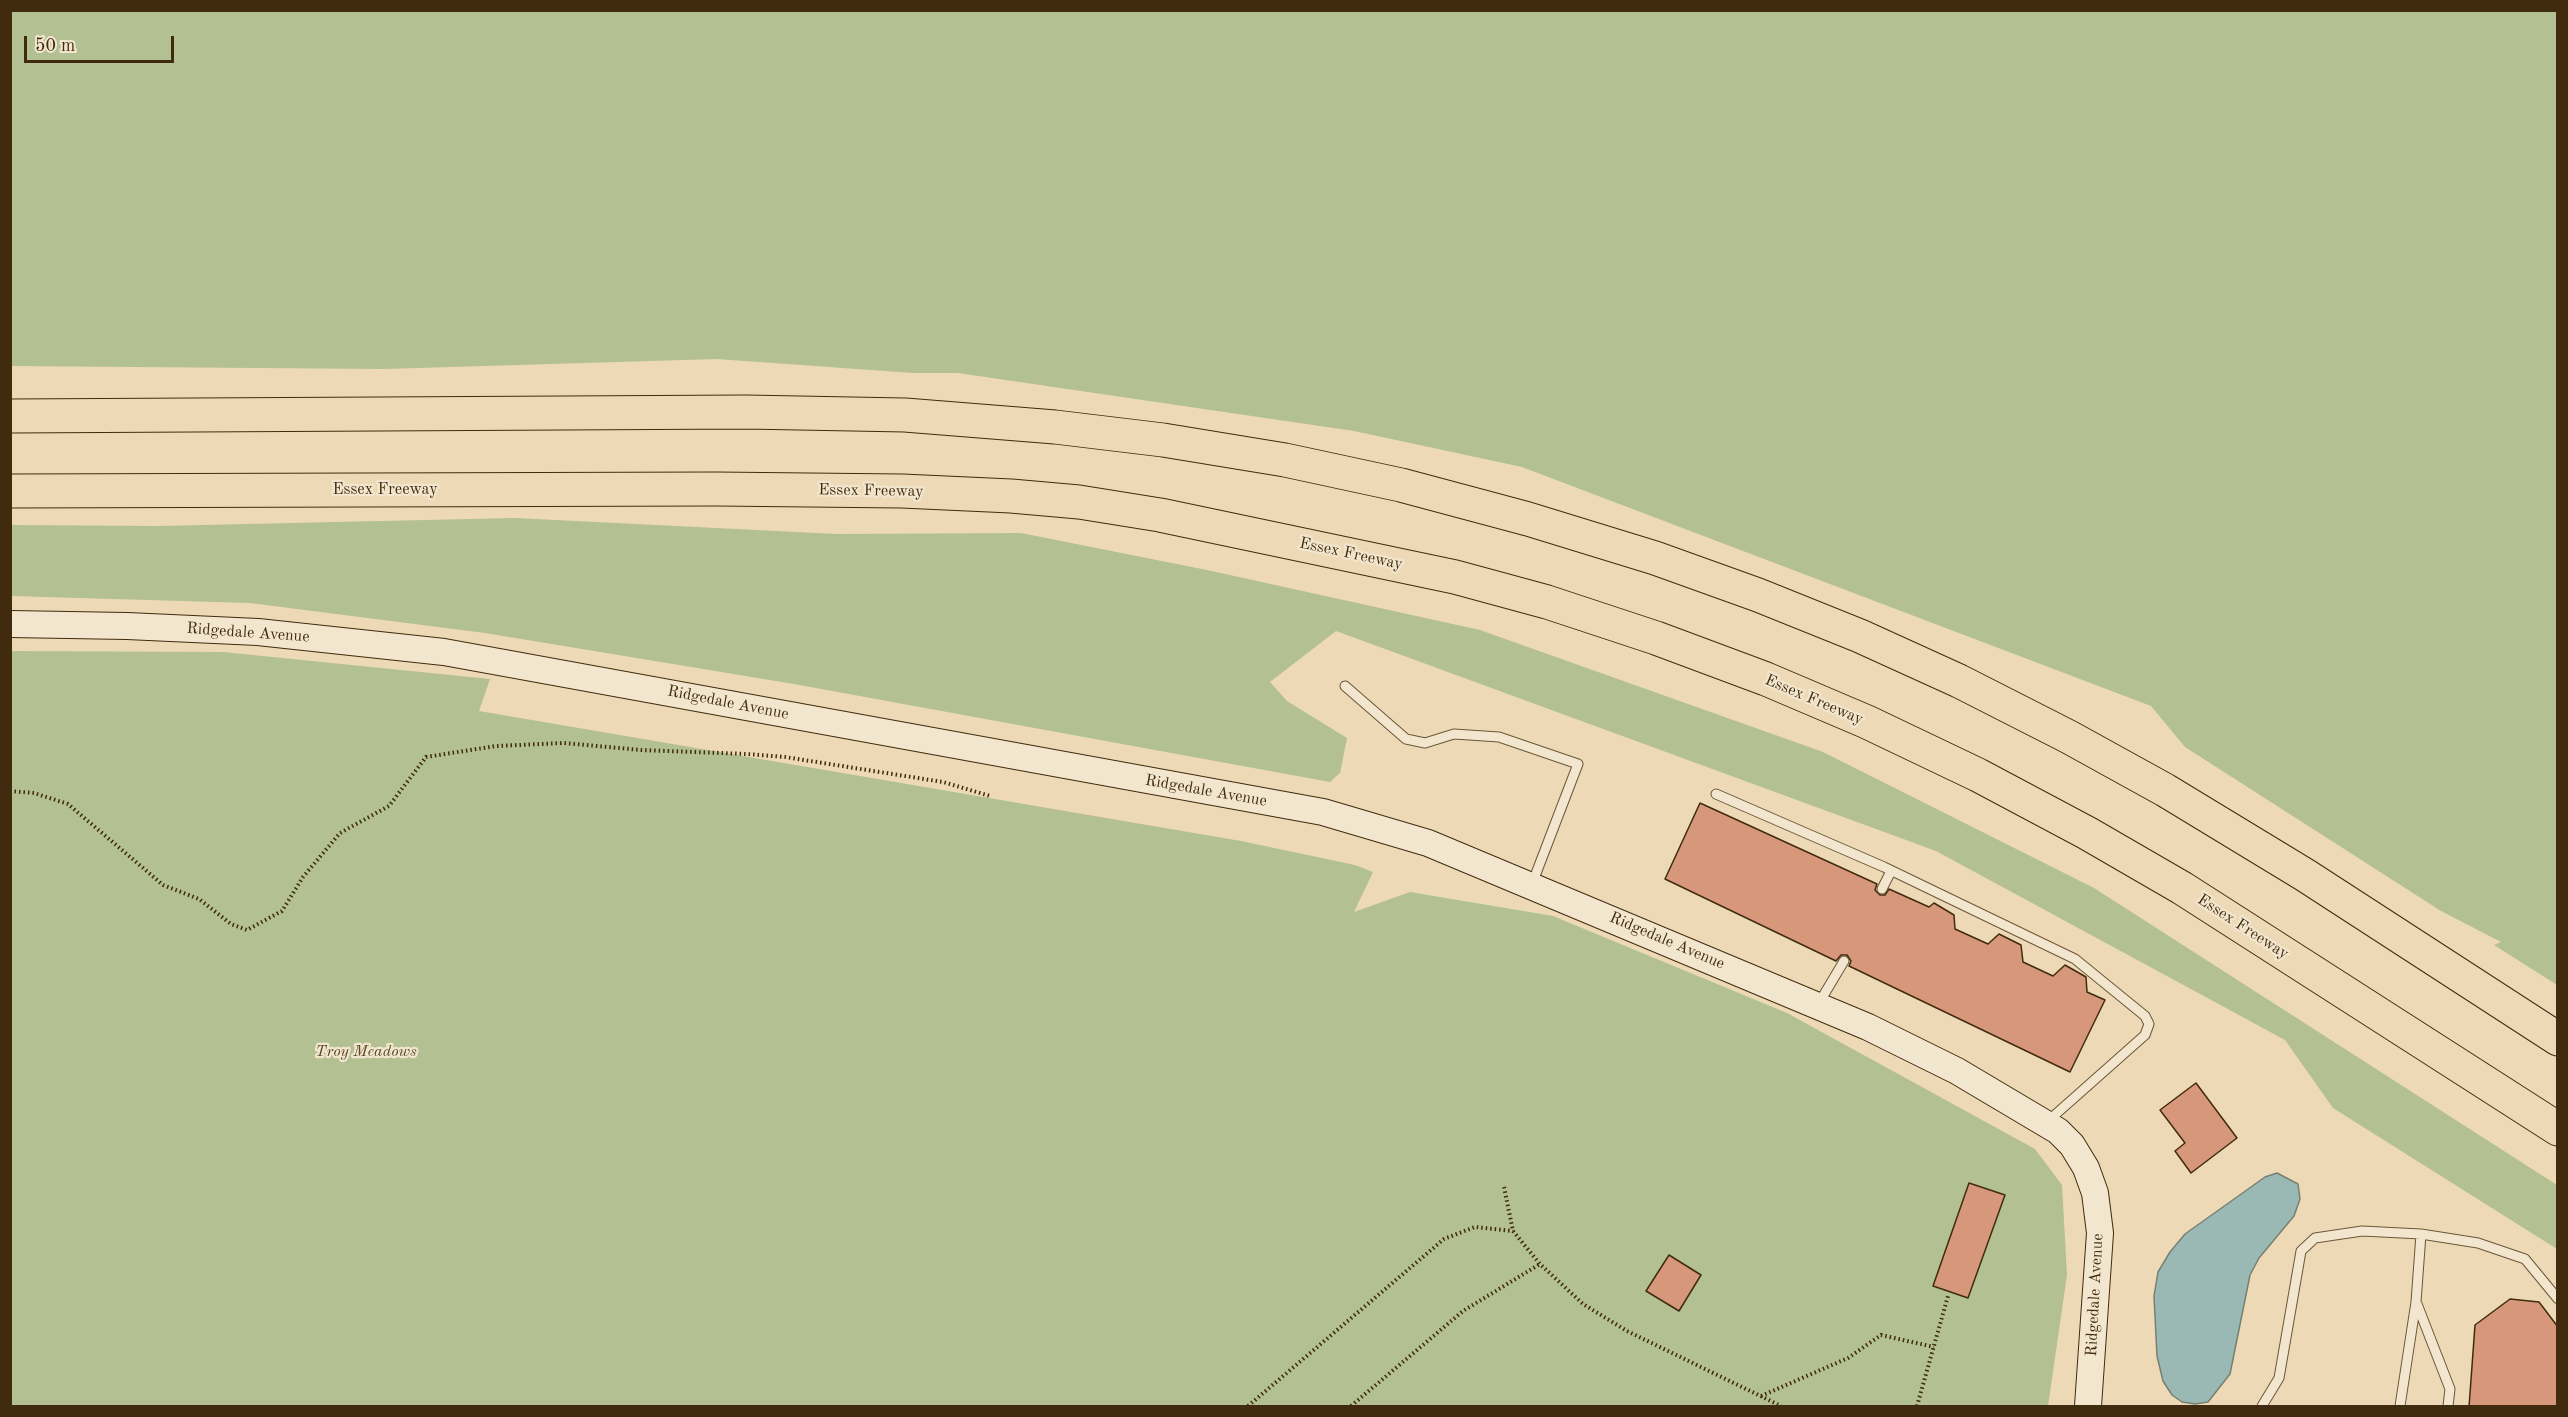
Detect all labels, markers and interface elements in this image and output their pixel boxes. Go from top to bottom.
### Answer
scale bar [27,24,177,62]
text: 50 m [35,37,75,55]
street label: Essex Freeway [332,480,438,500]
street label: Essex Freeway [818,480,924,502]
street label: Essex Freeway [1298,534,1404,574]
street label: Ridgedale Avenue [186,619,310,647]
street label: Essex Freeway [1762,671,1866,729]
street label: Ridgedale Avenue [666,682,790,724]
street label: Ridgedale Avenue [1144,771,1268,811]
street label: Essex Freeway [2194,890,2292,964]
street label: Ridgedale Avenue [1606,908,1728,974]
park label: Troy Meadows [315,1042,417,1062]
street label: Ridgedale Avenue [2082,1233,2108,1357]

